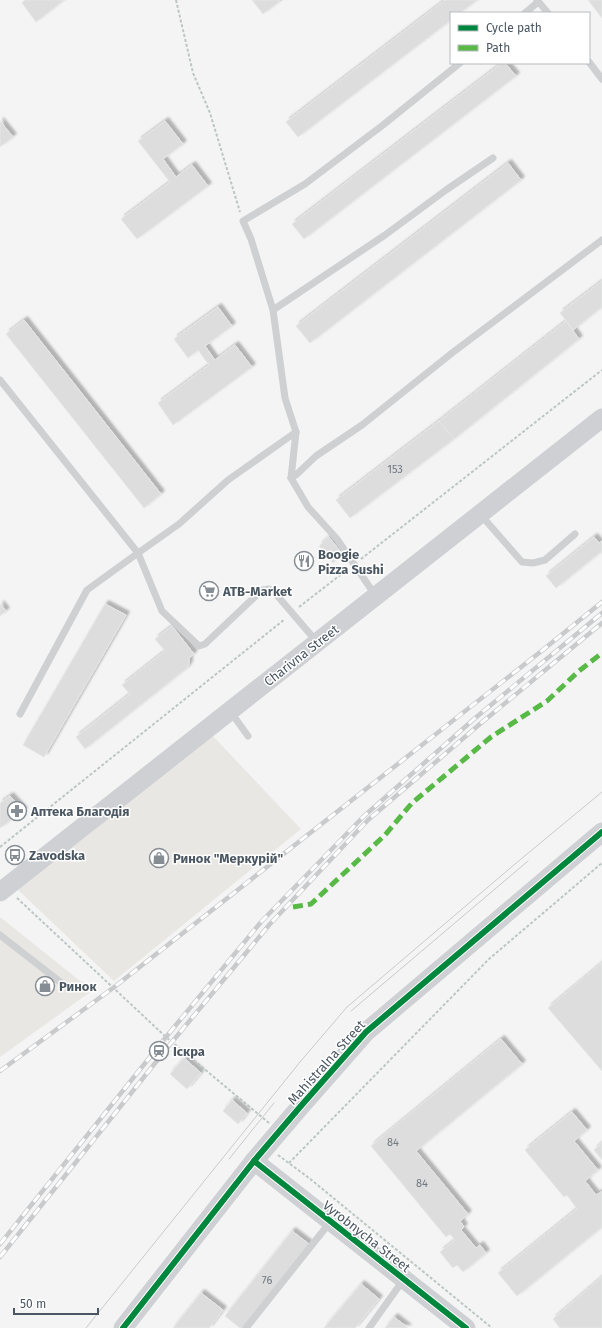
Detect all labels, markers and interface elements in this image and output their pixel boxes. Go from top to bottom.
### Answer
legend [450,12,590,64]
text: Cycle path [486,21,542,35]
text: Path [486,41,510,55]
house number: 153 [387,463,403,476]
place label: Boogie Pizza Sushi [318,547,384,577]
restaurant icon: Boogie Pizza Sushi [293,550,315,572]
supermarket icon: ATB-Market [198,580,220,602]
place label: ATB-Market [222,584,293,599]
street label: Charivna Street [261,621,342,689]
pharmacy icon: Аптека Благодія [6,800,28,822]
place label: Аптека Благодія [30,804,129,819]
bus stop icon: Zavodska [4,844,26,866]
shop icon: Ринок "Меркурій" [148,847,170,869]
place label: Zavodska [29,848,85,863]
place label: Ринок "Меркурій" [173,851,283,866]
shop icon: Ринок [34,975,56,997]
place label: Ринок [59,979,97,994]
street label: Mahistralna Street [285,1017,368,1107]
station icon: Іскра [148,1040,170,1062]
place label: Іскра [173,1044,205,1059]
house number: 84 [387,1136,399,1149]
house number: 84 [416,1177,428,1190]
street label: Vyrobnycha Street [320,1198,414,1275]
house number: 76 [262,1274,272,1287]
scale bar [14,1290,98,1316]
text: 50 m [20,1297,46,1311]

